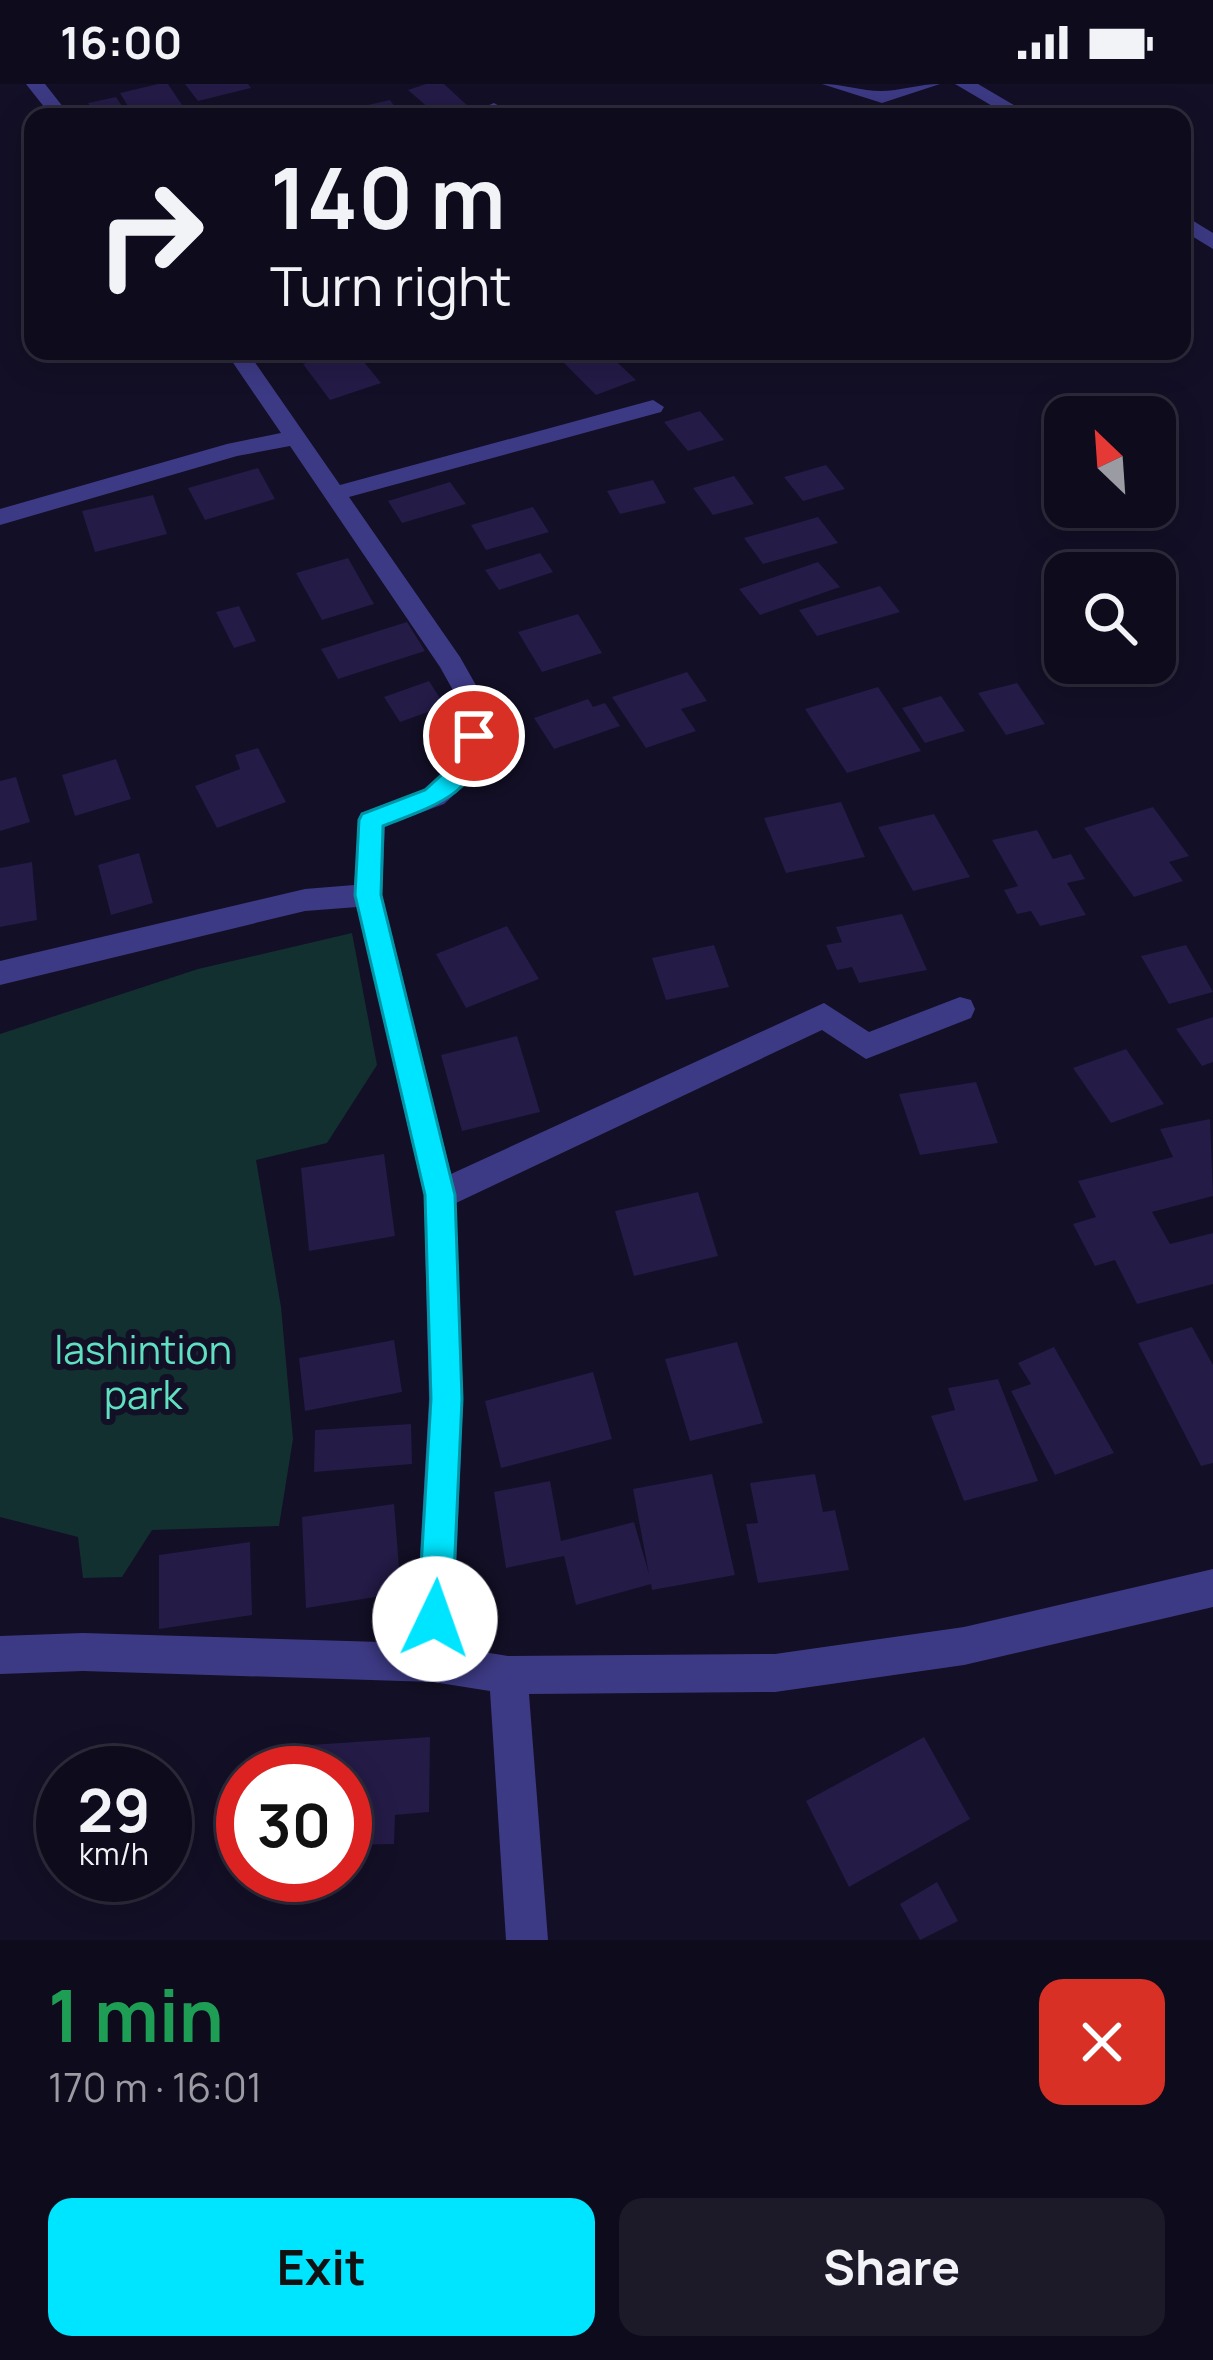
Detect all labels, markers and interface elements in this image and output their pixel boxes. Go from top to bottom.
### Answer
text: 16:00 [60,11,182,73]
text: 140 m [270,139,506,254]
icon: right [72,156,228,312]
text: Turn right [270,248,512,322]
north arrow [1044,396,1176,528]
map controls [1044,396,1176,684]
button: search [1044,552,1176,684]
pin [423,685,525,787]
icon: arrive [441,703,507,769]
park label: lashintion park [54,1322,232,1421]
position arrow [372,1556,498,1682]
speed limit sign: 30 [216,1746,372,1902]
text: 29 [77,1768,151,1850]
text: km/h [79,1833,149,1874]
text: 1 min [48,1965,224,2064]
button: close [1039,1979,1165,2105]
text: 170 m · 16:01 [48,2060,262,2114]
button: Exit [48,2198,595,2336]
button: Share [619,2198,1165,2336]

